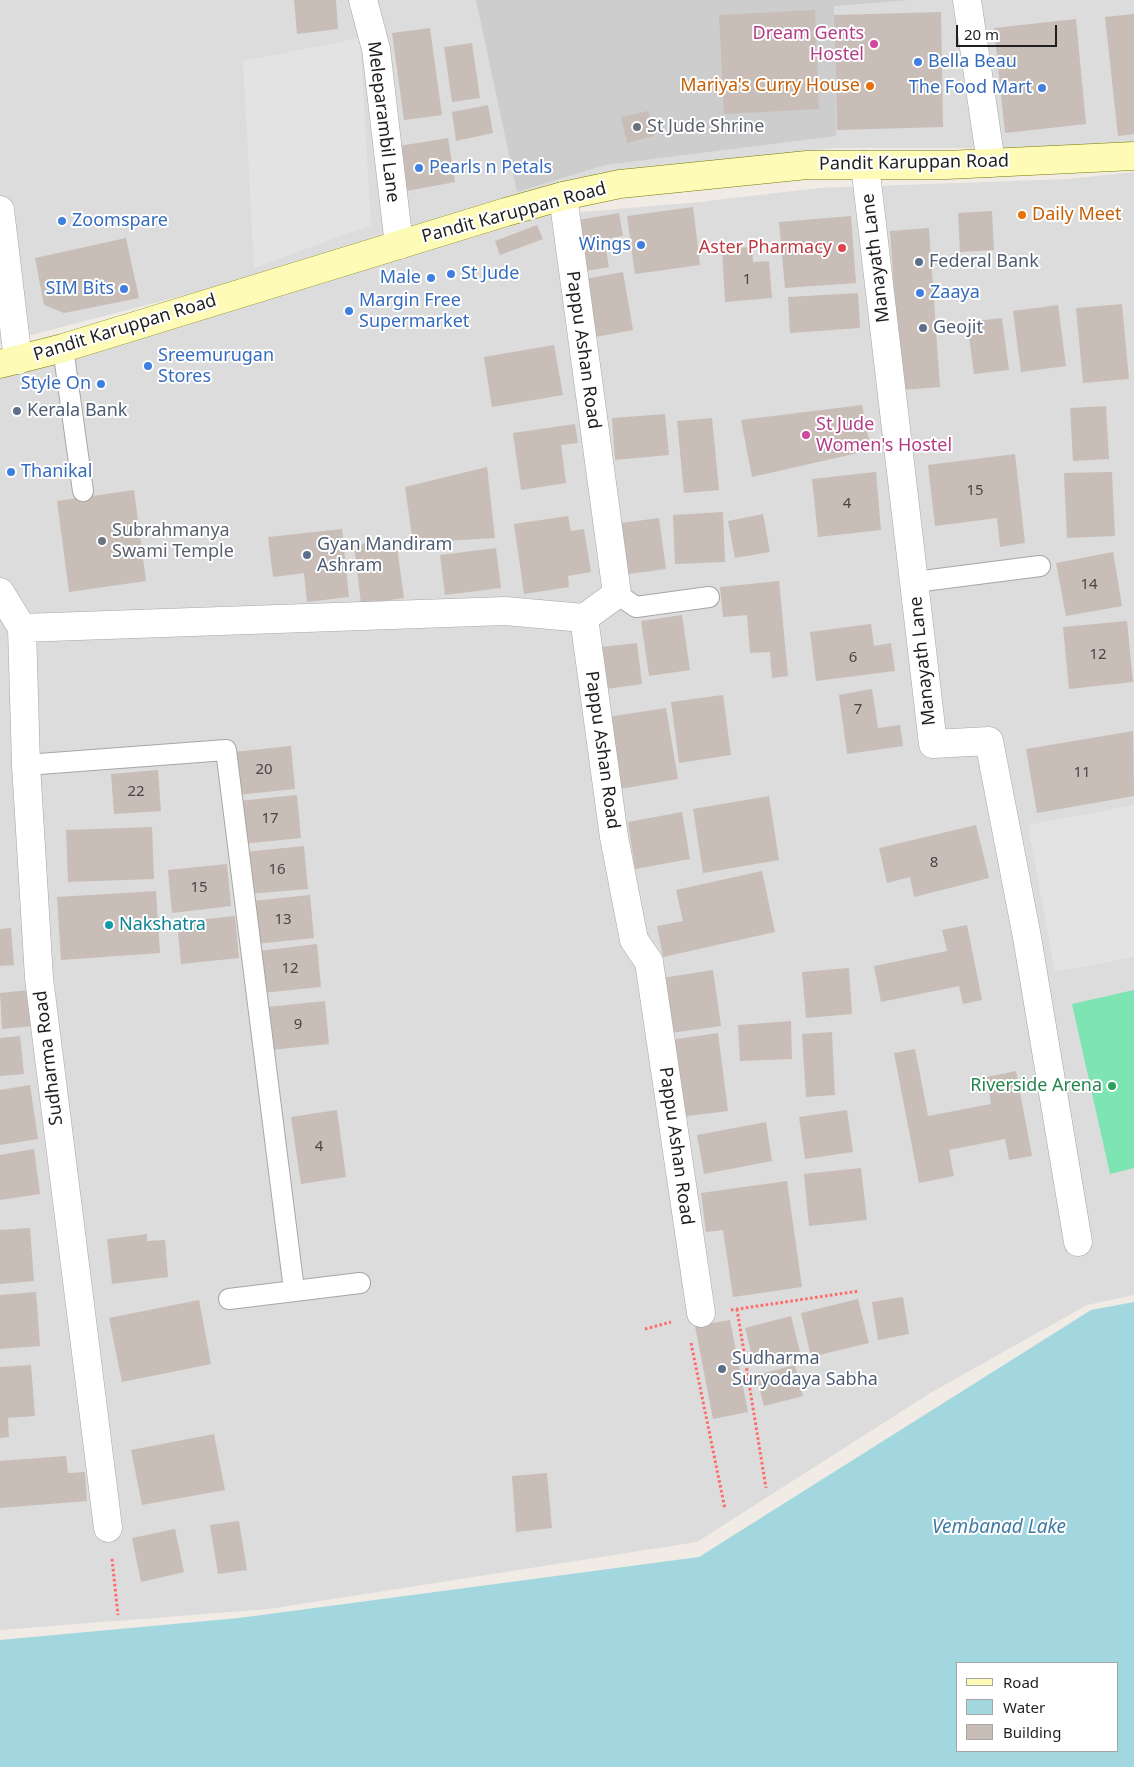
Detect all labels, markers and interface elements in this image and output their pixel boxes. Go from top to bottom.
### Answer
scale bar [959,15,1060,47]
place label: Dream Gents Hostel [753,23,864,66]
text: 20 m [964,24,999,44]
marker: Dream Gents Hostel [868,38,880,50]
street label: Meleparambil Lane [362,40,404,204]
place label: Bella Beau [928,51,1017,73]
marker: Bella Beau [912,56,924,68]
place label: Mariya's Curry House [680,75,860,97]
place label: The Food Mart [909,77,1032,99]
marker: Mariya's Curry House [864,80,876,92]
marker: The Food Mart [1036,82,1048,94]
place label: St Jude Shrine [647,116,764,138]
marker: St Jude Shrine [631,121,643,133]
street label: Pandit Karuppan Road [819,151,1009,175]
place label: Pearls n Petals [429,157,552,179]
marker: Pearls n Petals [413,162,425,174]
street label: Pandit Karuppan Road [419,178,609,248]
street label: Manayath Lane [857,192,895,324]
place label: Daily Meet [1032,204,1122,226]
marker: Daily Meet [1016,209,1028,221]
place label: Zoomspare [72,210,168,232]
marker: Zoomspare [56,215,68,227]
place label: Wings [579,234,631,256]
place label: Aster Pharmacy [699,237,832,259]
marker: Wings [635,239,647,251]
marker: Aster Pharmacy [836,242,848,254]
place label: Federal Bank [929,251,1039,273]
marker: Federal Bank [913,256,925,268]
place label: St Jude [461,263,519,285]
place label: Male [380,267,421,289]
marker: St Jude [445,268,457,280]
street label: Pappu Ashan Road [561,270,605,430]
house number: 1 [743,271,751,289]
marker: Male [425,272,437,284]
place label: SIM Bits [46,278,114,300]
place label: Zaaya [930,282,980,304]
marker: SIM Bits [118,283,130,295]
marker: Zaaya [914,287,926,299]
street label: Pandit Karuppan Road [31,290,219,366]
place label: Margin Free Supermarket [359,290,469,332]
marker: Margin Free Supermarket [343,305,355,317]
place label: Geojit [933,317,983,339]
marker: Geojit [917,322,929,334]
place label: Sreemurugan Stores [158,345,274,388]
marker: Sreemurugan Stores [142,360,154,372]
place label: Style On [21,373,91,395]
marker: Style On [95,378,107,390]
place label: Kerala Bank [27,400,127,422]
marker: Kerala Bank [11,405,23,417]
place label: St Jude Women's Hostel [816,414,952,456]
marker: St Jude Women's Hostel [800,429,812,441]
place label: Thanikal [21,461,92,483]
marker: Thanikal [5,466,17,478]
house number: 15 [966,482,984,500]
house number: 4 [843,495,851,513]
place label: Subrahmanya Swami Temple [112,520,234,562]
place label: Gyan Mandiram Ashram [317,534,452,576]
marker: Subrahmanya Swami Temple [96,535,108,547]
marker: Gyan Mandiram Ashram [301,549,313,561]
house number: 14 [1080,576,1098,594]
street label: Manayath Lane [905,595,941,727]
house number: 12 [1089,646,1107,664]
house number: 6 [849,649,857,667]
street label: Pappu Ashan Road [580,670,624,830]
house number: 7 [854,701,862,719]
house number: 20 [255,761,273,779]
house number: 11 [1073,764,1091,782]
house number: 22 [127,783,145,801]
house number: 17 [261,810,279,828]
house number: 8 [930,854,938,872]
house number: 16 [268,861,286,879]
house number: 15 [190,879,208,897]
house number: 13 [274,911,292,929]
place label: Nakshatra [119,914,206,936]
marker: Nakshatra [103,919,115,931]
house number: 12 [281,960,299,978]
street label: Sudharma Road [30,989,68,1127]
house number: 9 [294,1016,302,1034]
street label: Pappu Ashan Road [654,1066,698,1226]
place label: Riverside Arena [970,1075,1102,1097]
marker: Riverside Arena [1106,1080,1118,1092]
house number: 4 [315,1138,323,1156]
place label: Sudharma Suryodaya Sabha [732,1348,878,1390]
marker: Sudharma Suryodaya Sabha [716,1363,728,1375]
water label: Vembanad Lake [932,1517,1066,1539]
legend [956,1662,1119,1752]
text: Road [1003,1672,1039,1692]
text: Water [1003,1697,1045,1717]
text: Building [1003,1722,1061,1742]

